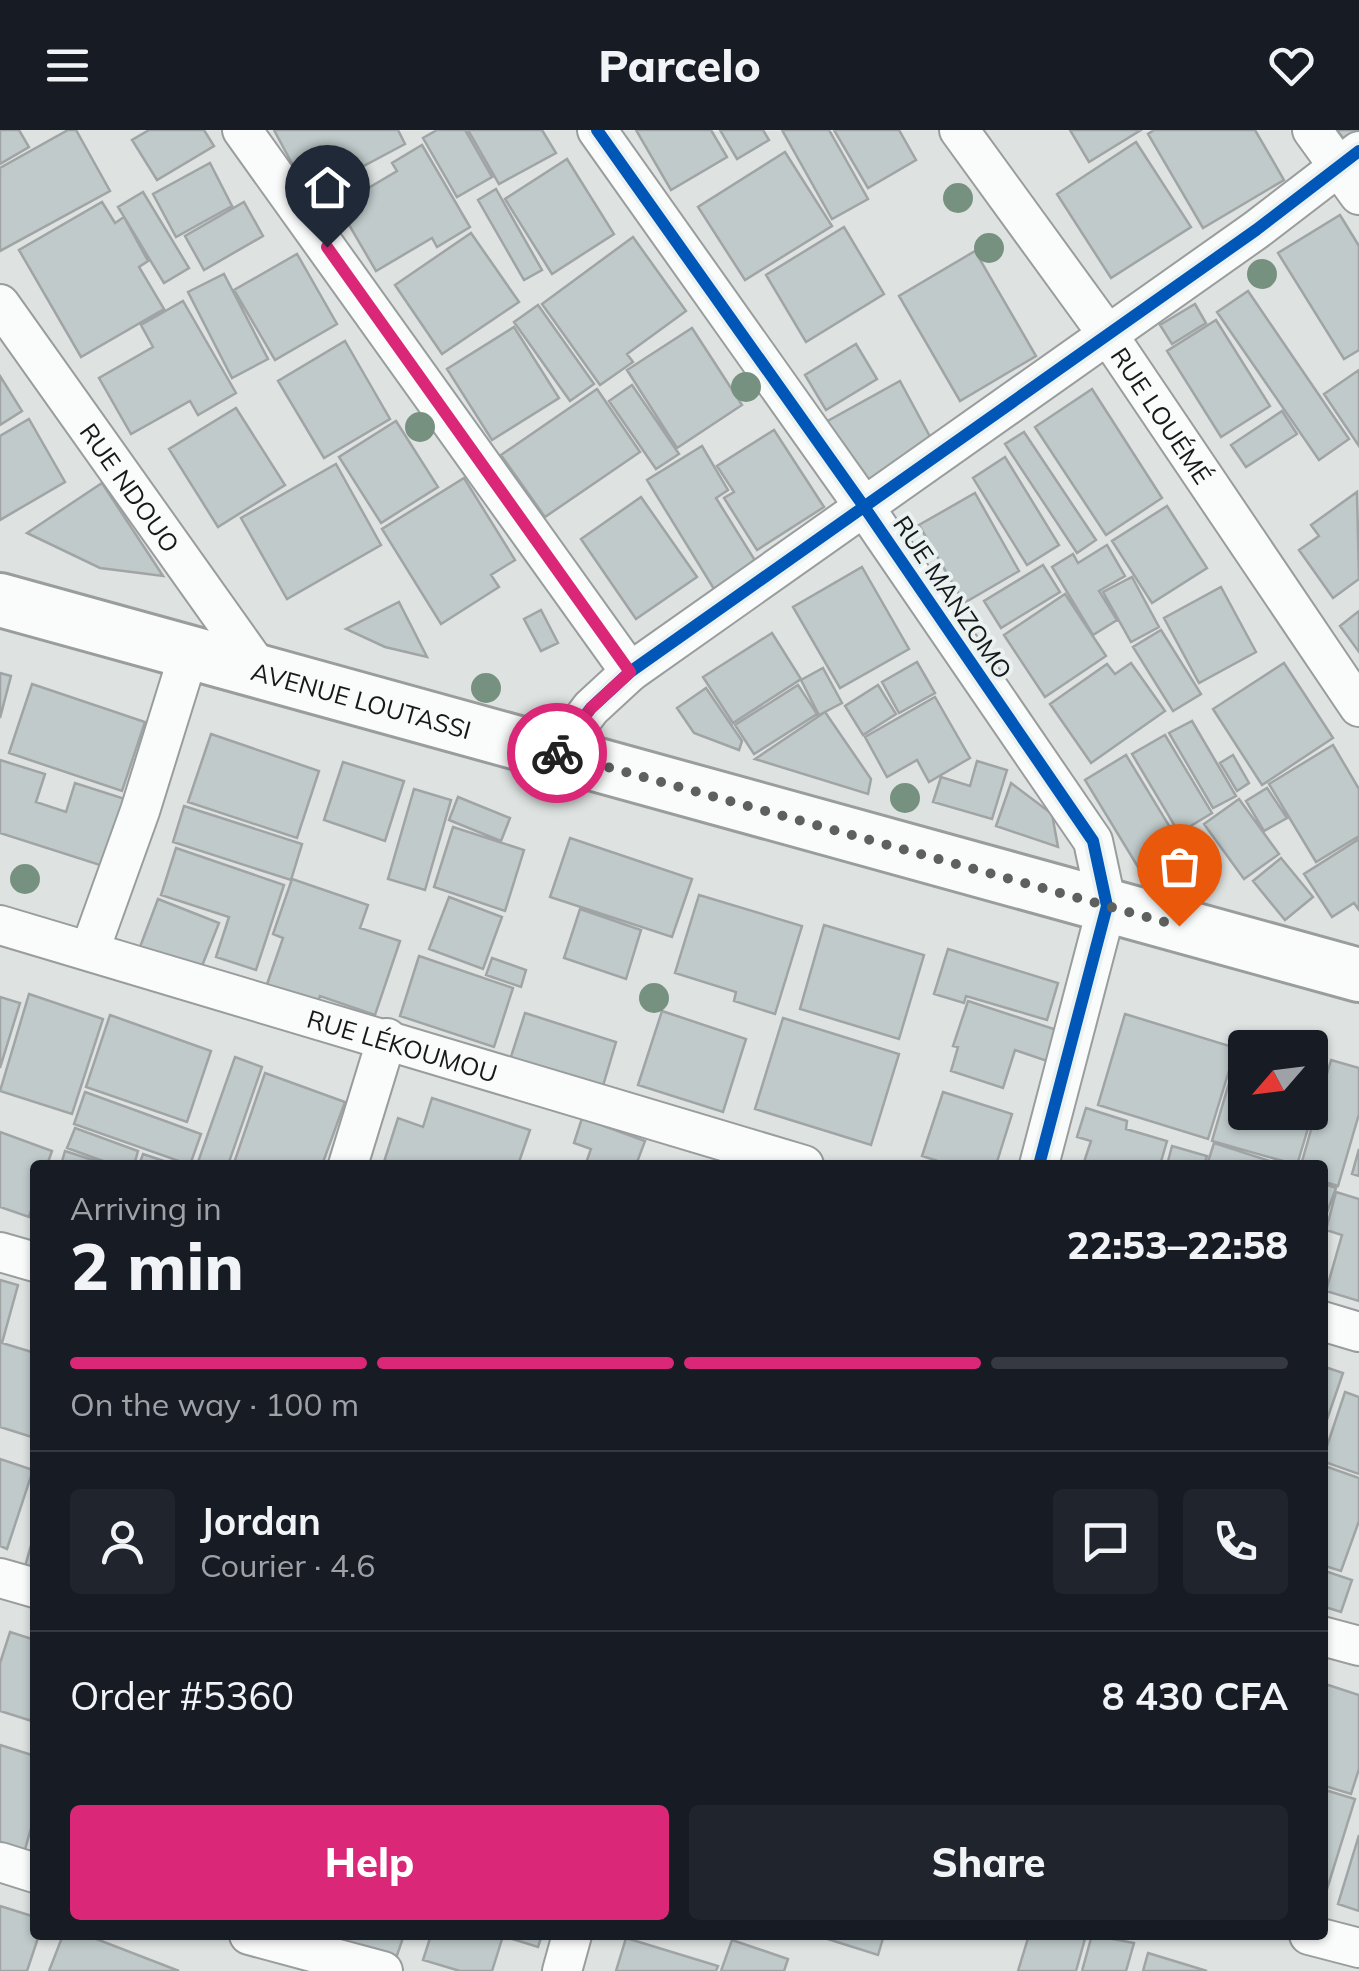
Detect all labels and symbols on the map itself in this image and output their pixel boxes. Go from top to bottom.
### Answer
pin [285,145,370,248]
street label: RUE LOUÉMÉ [1105,341,1219,489]
street label: RUE NDOUO [74,417,187,558]
street label: RUE MANZOMO [887,510,1019,684]
street label: AVENUE LOUTASSI [248,655,475,745]
courier [507,703,607,803]
pin [1137,824,1222,927]
street label: RUE LÉKOUMOU [304,1002,501,1088]
north arrow [1228,1030,1328,1130]

